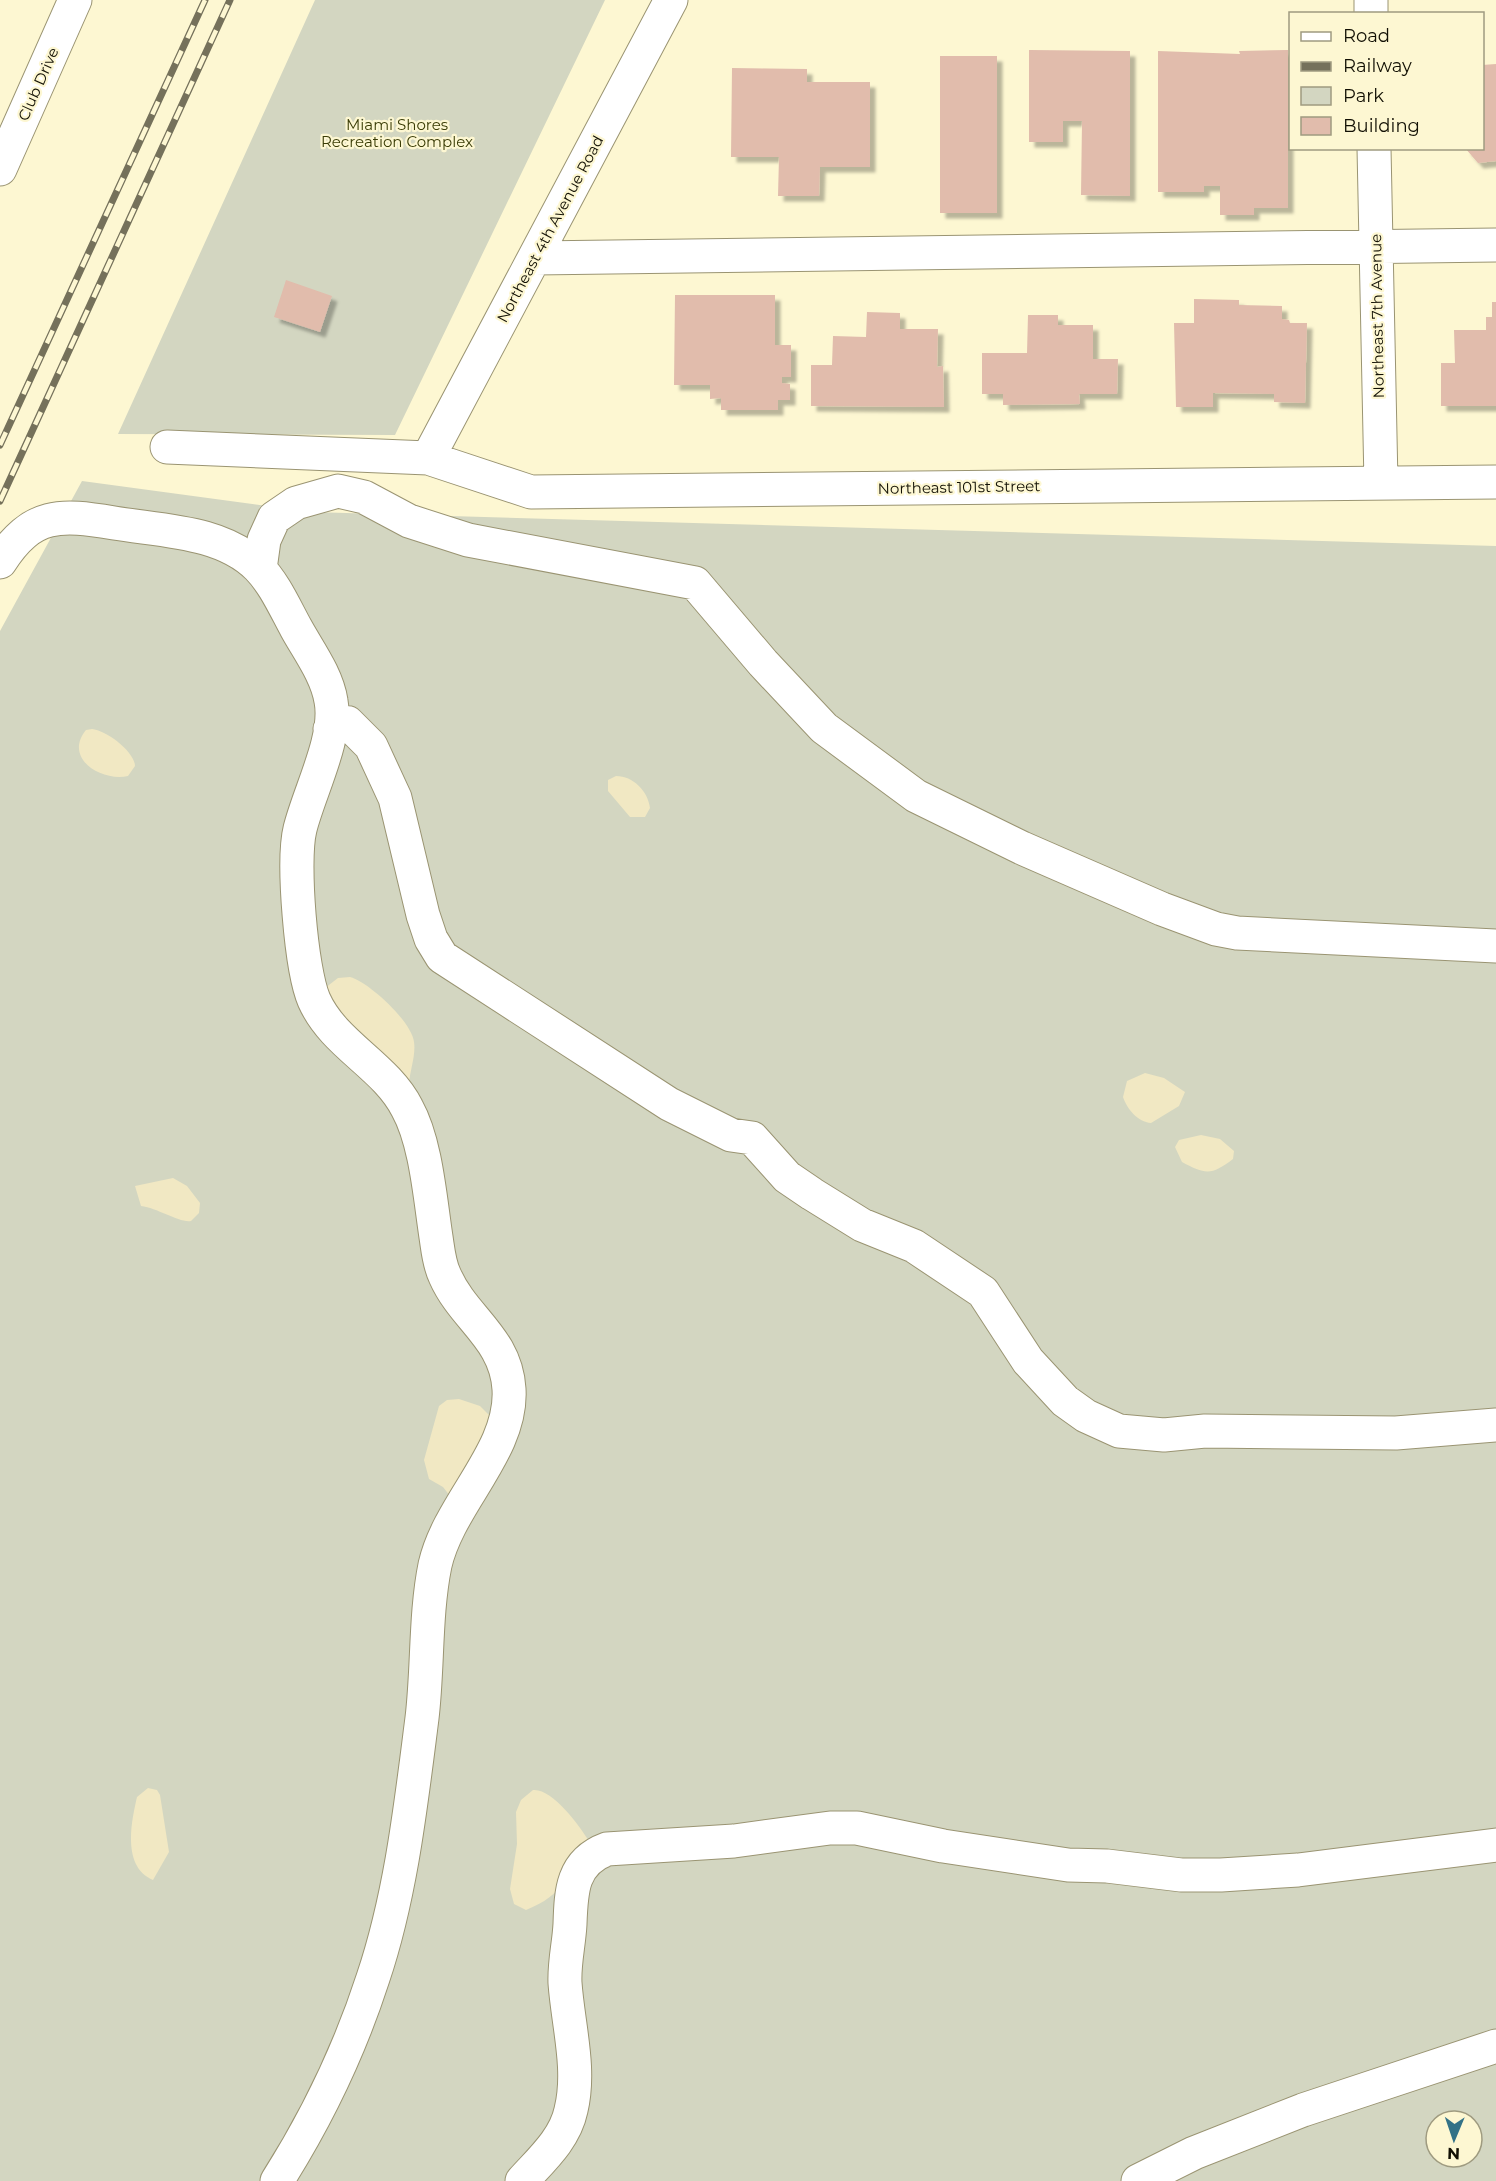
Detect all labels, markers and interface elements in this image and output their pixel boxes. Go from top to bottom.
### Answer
legend [1289,12,1484,150]
text: Road [1343,25,1390,47]
street label: Club Drive [13,44,63,124]
text: Railway [1343,55,1412,77]
text: Park [1343,85,1384,107]
park label: Miami Shores Recreation Complex [321,115,473,151]
text: Building [1343,115,1420,137]
street label: Northeast 4th Avenue Road [493,132,607,326]
street label: Northeast 7th Avenue [1366,234,1388,398]
street label: Northeast 101st Street [878,476,1040,498]
north arrow [1424,2109,1484,2169]
text: N [1447,2144,1460,2163]

